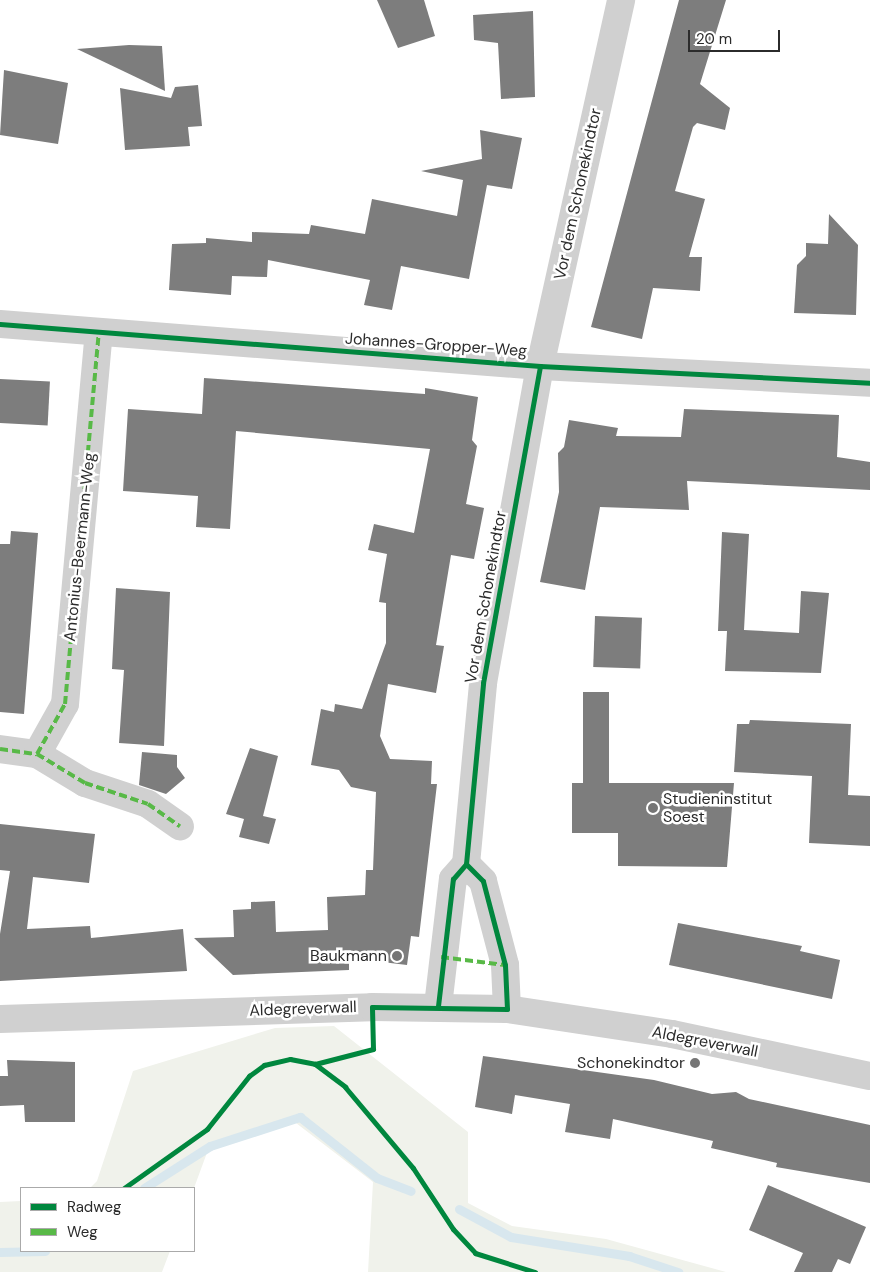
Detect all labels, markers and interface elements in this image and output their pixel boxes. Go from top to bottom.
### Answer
scale bar [690,20,782,52]
text: 20 m [696,29,732,49]
street label: Vor dem Schonekindtor [550,106,606,282]
street label: Johannes-Gropper-Weg [344,329,528,361]
street label: Antonius-Beermann-Weg [61,452,99,642]
street label: Vor dem Schonekindtor [461,509,511,685]
place label: Studieninstitut Soest [663,789,772,827]
marker: Studieninstitut Soest [647,802,659,814]
place label: Baukmann [310,946,387,966]
marker: Baukmann [391,950,403,962]
street label: Aldegreverwall [249,998,357,1020]
street label: Aldegreverwall [650,1022,760,1062]
place label: Schonekindtor [577,1053,685,1073]
marker: Schonekindtor [689,1057,701,1069]
legend [20,1187,195,1252]
text: Radweg [67,1197,121,1217]
text: Weg [67,1222,98,1242]

